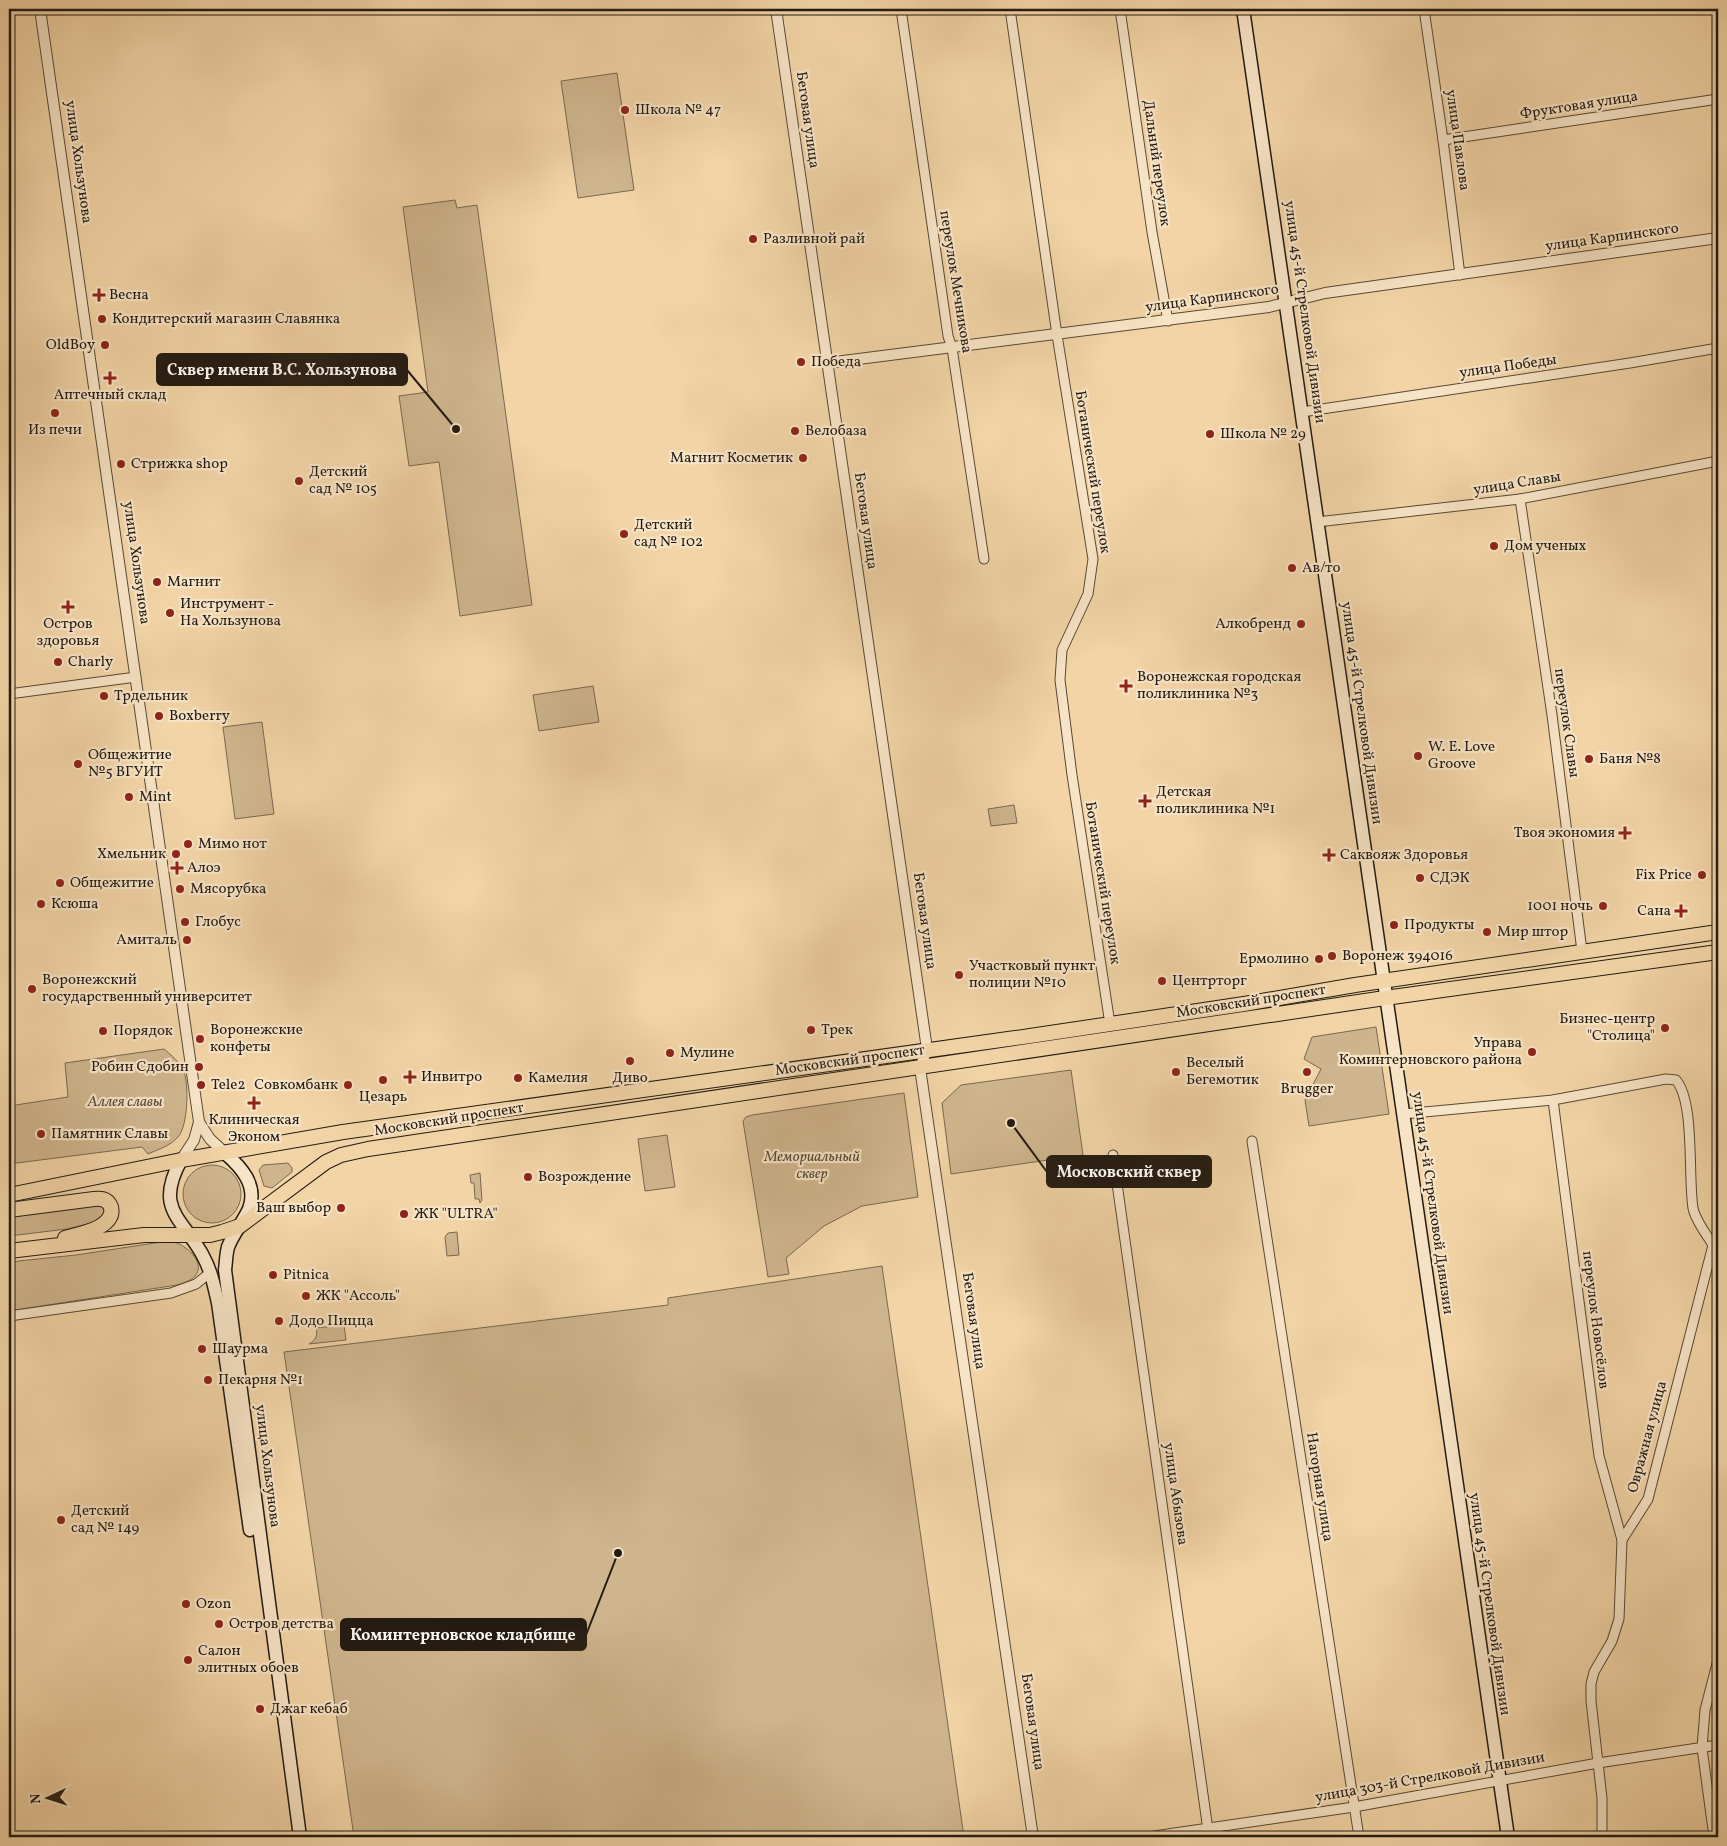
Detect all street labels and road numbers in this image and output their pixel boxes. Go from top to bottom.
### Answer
street label: Беговая улица [790,70,824,170]
street label: Фруктовая улица [1518,86,1640,126]
street label: улица Павлова [1439,88,1475,192]
street label: Дальний переулок [1137,98,1175,228]
street label: улица Хользунова [59,99,97,225]
street label: улица 45-й Стрелковой Дивизии [1278,199,1330,425]
street label: переулок Мечникова [933,209,977,355]
street label: улица Карпинского [1544,218,1680,258]
street label: улица Карпинского [1144,279,1280,319]
street label: улица Победы [1458,350,1558,384]
street label: Ботанический переулок [1069,389,1115,555]
street label: улица Славы [1472,467,1563,501]
street label: Беговая улица [848,471,882,571]
street label: улица Хользунова [117,500,155,626]
street label: улица 45-й Стрелковой Дивизии [1335,600,1387,826]
street label: переулок Славы [1548,667,1584,779]
street label: Ботанический переулок [1079,800,1125,966]
street label: Беговая улица [907,871,941,971]
street label: Московский проспект [1175,980,1328,1024]
street label: Московский проспект [774,1040,927,1082]
street label: улица 45-й Стрелковой Дивизии [1406,1090,1458,1316]
street label: Московский проспект [373,1098,526,1142]
street label: переулок Новосёлов [1576,1250,1614,1390]
street label: Беговая улица [956,1271,990,1371]
street label: Овражная улица [1623,1379,1673,1495]
street label: улица Хользунова [249,1403,285,1529]
street label: Нагорная улица [1300,1431,1338,1543]
street label: улица Абызова [1157,1441,1193,1547]
street label: улица 45-й Стрелковой Дивизии [1463,1491,1515,1717]
street label: Беговая улица [1015,1672,1049,1772]
street label: улица 303-й Стрелковой Дивизии [1314,1747,1546,1809]

